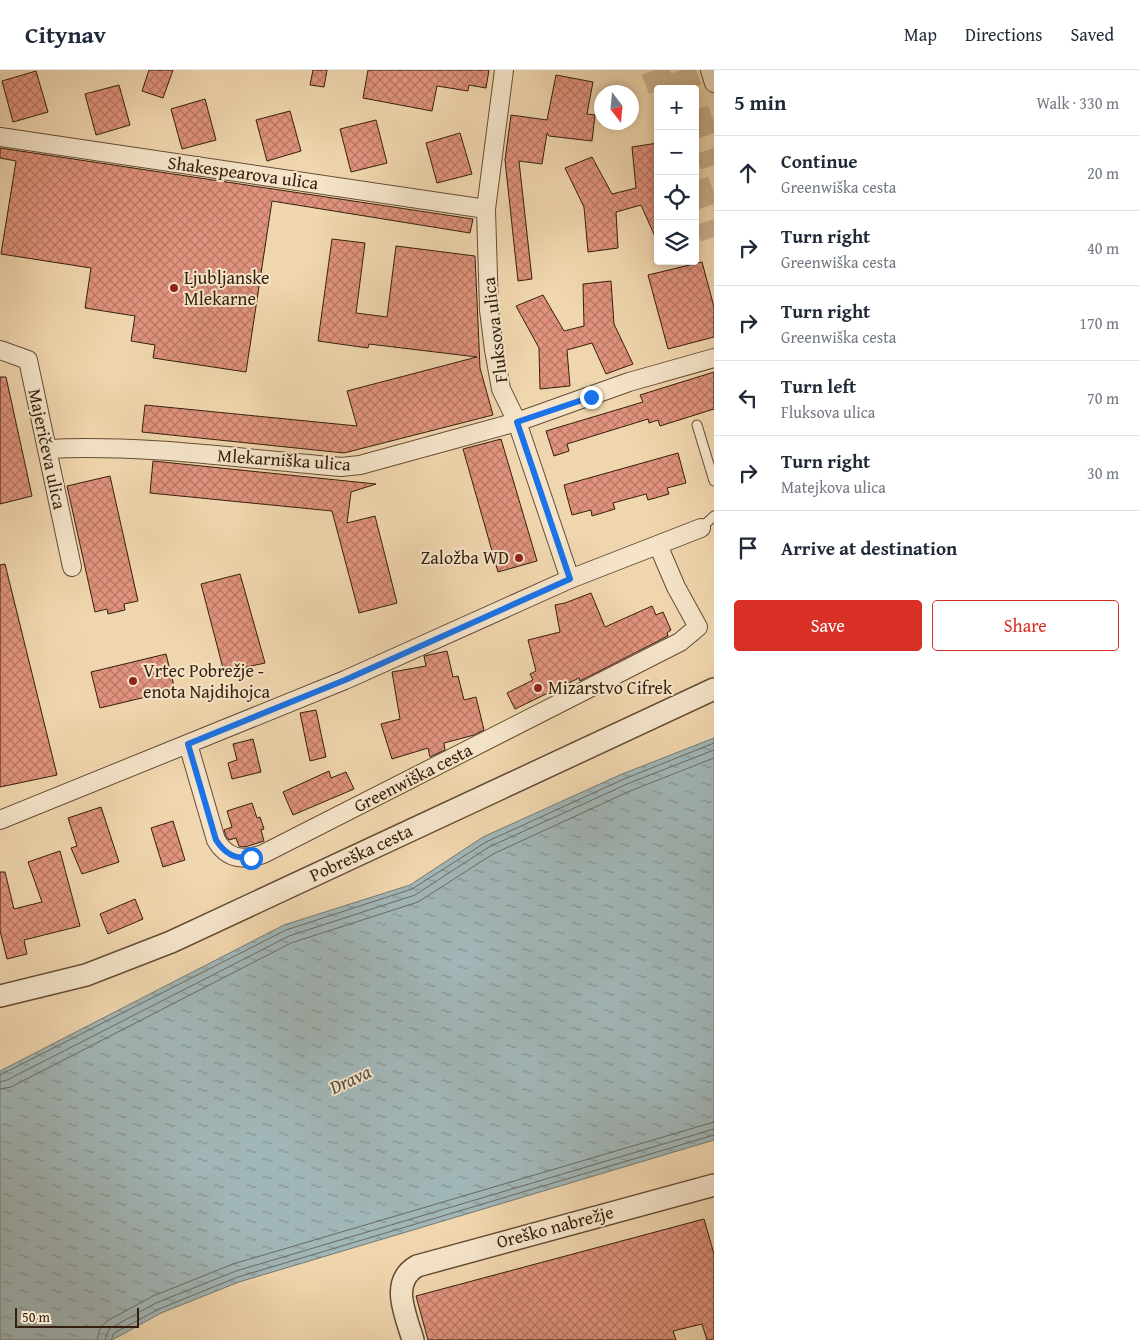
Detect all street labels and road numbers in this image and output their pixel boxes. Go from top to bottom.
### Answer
street label: Shakespearova ulica [166,149,321,197]
street label: Fluksova ulica [475,275,514,384]
street label: Majeričeva ulica [22,386,74,512]
street label: Mlekarniška ulica [216,441,352,478]
street label: Greenwiška cesta [349,736,477,819]
street label: Pobreška cesta [305,817,417,888]
street label: Oreško nabrežje [493,1198,616,1255]

